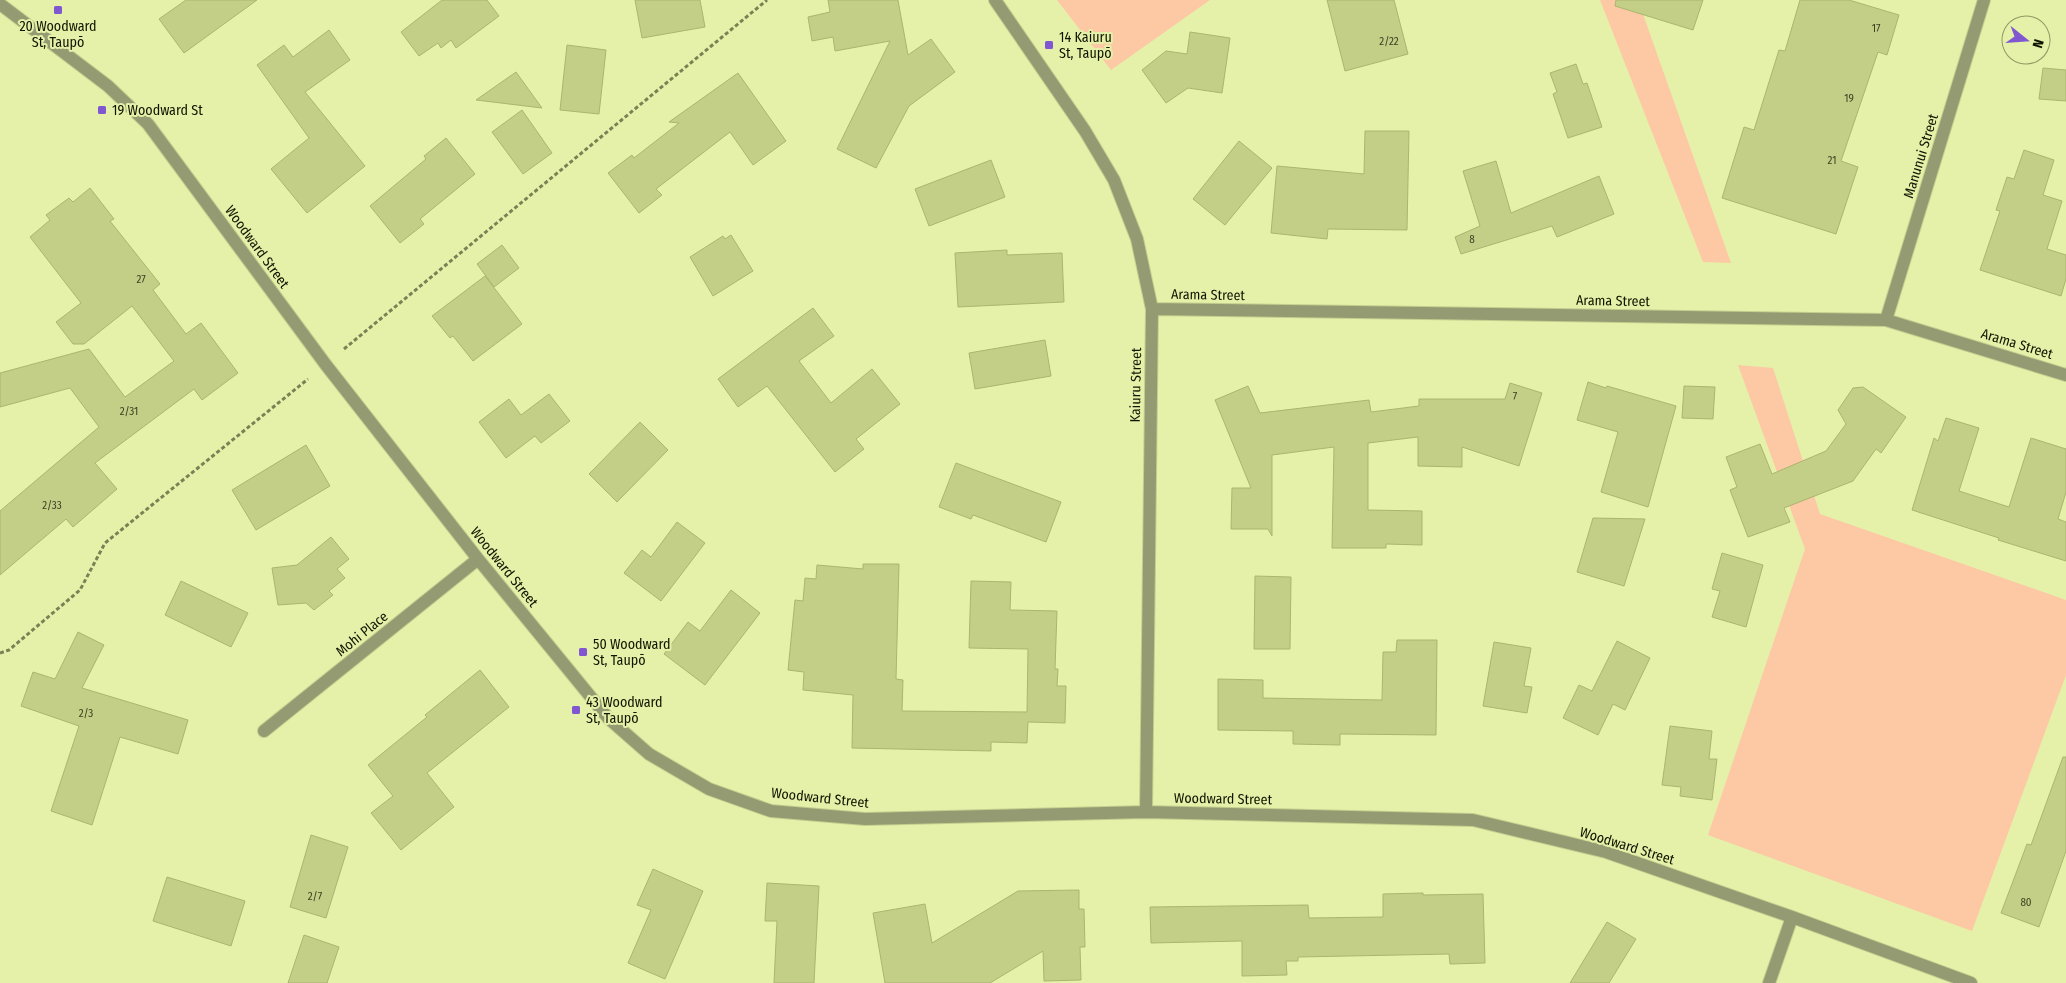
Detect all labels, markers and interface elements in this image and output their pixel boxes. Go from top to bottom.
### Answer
marker: 20 Woodward St, Taupō [52,4,64,16]
north arrow [2001,15,2051,65]
place label: 20 Woodward St, Taupō [19,18,97,51]
house number: 17 [1872,22,1881,35]
place label: 14 Kaiuru St, Taupō [1059,29,1112,62]
house number: 2/22 [1379,35,1399,48]
text: N [2029,37,2047,50]
marker: 14 Kaiuru St, Taupō [1043,39,1055,51]
house number: 19 [1844,92,1854,105]
place label: 19 Woodward St [112,102,203,119]
marker: 19 Woodward St [96,104,108,116]
street label: Manunui Street [1900,111,1942,200]
house number: 21 [1828,154,1836,167]
street label: Woodward Street [221,202,293,292]
house number: 8 [1469,233,1475,246]
house number: 27 [136,273,146,286]
street label: Arama Street [1171,286,1246,304]
street label: Arama Street [1576,292,1651,310]
street label: Arama Street [1979,325,2055,363]
street label: Kaiuru Street [1127,347,1145,423]
house number: 7 [1513,390,1518,403]
house number: 2/31 [120,405,138,418]
house number: 2/33 [42,499,62,512]
street label: Woodward Street [467,524,542,611]
street label: Mohi Place [333,608,391,660]
place label: 50 Woodward St, Taupō [593,636,670,669]
marker: 50 Woodward St, Taupō [577,646,589,658]
place label: 43 Woodward St, Taupō [586,694,663,727]
marker: 43 Woodward St, Taupō [570,704,582,716]
house number: 2/3 [79,707,93,720]
street label: Woodward Street [770,784,870,812]
street label: Woodward Street [1174,790,1273,808]
street label: Woodward Street [1578,824,1677,869]
house number: 2/7 [308,890,323,903]
house number: 80 [2020,896,2032,909]

